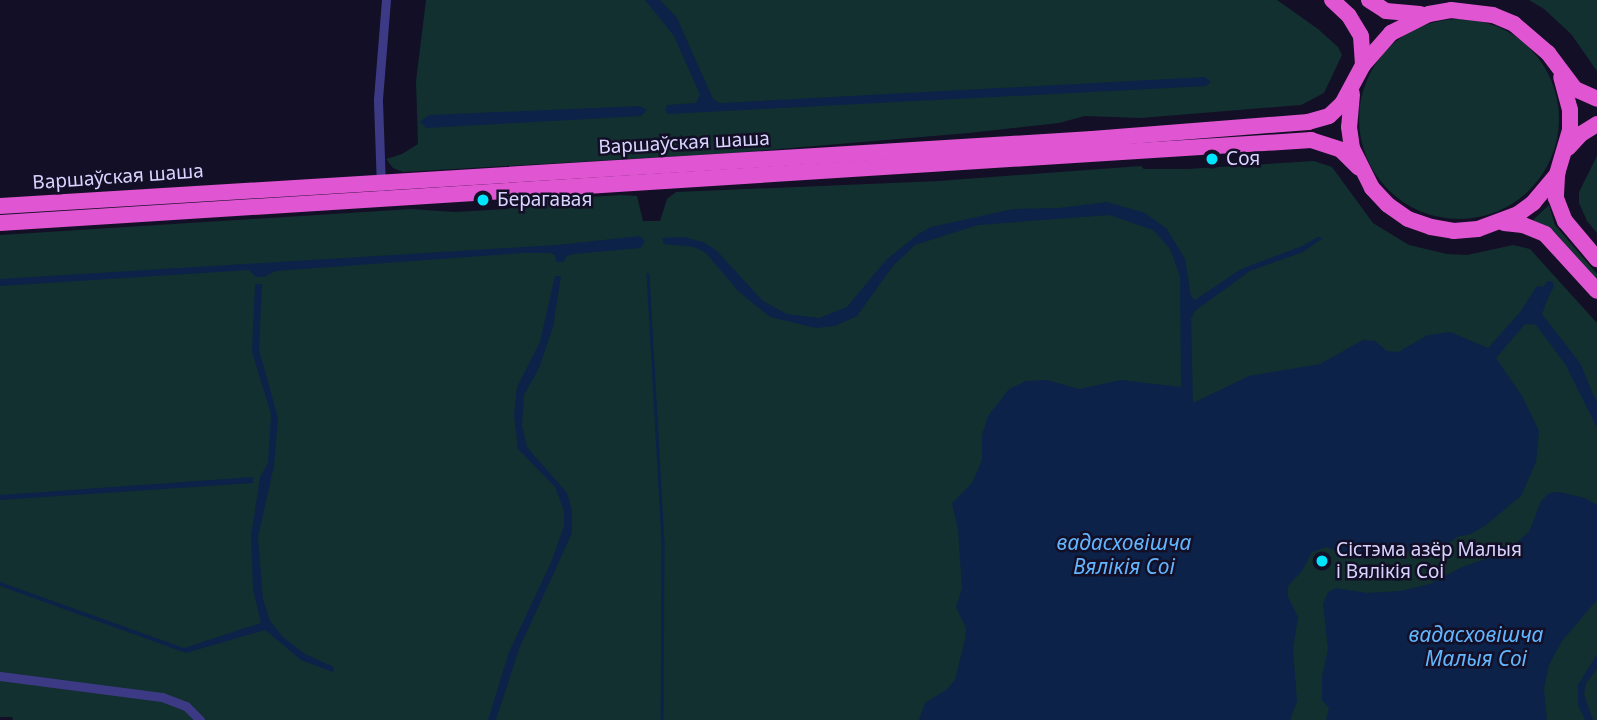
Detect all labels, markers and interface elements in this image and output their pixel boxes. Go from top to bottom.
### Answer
street label: Варшаўская шаша [598,127,770,159]
place label: Соя [1226,148,1260,170]
marker: Соя [1204,151,1220,167]
street label: Варшаўская шаша [32,160,204,194]
place label: Берагавая [497,189,592,211]
marker: Берагавая [475,192,491,208]
water label: вадасховішча Вялікія Соі [1057,529,1191,579]
place label: Сістэма азёр Малыя і Вялікія Соі [1336,539,1522,583]
marker: Сістэма азёр Малыя і Вялікія Соі [1314,553,1330,569]
water label: вадасховішча Малыя Соі [1409,621,1543,671]

